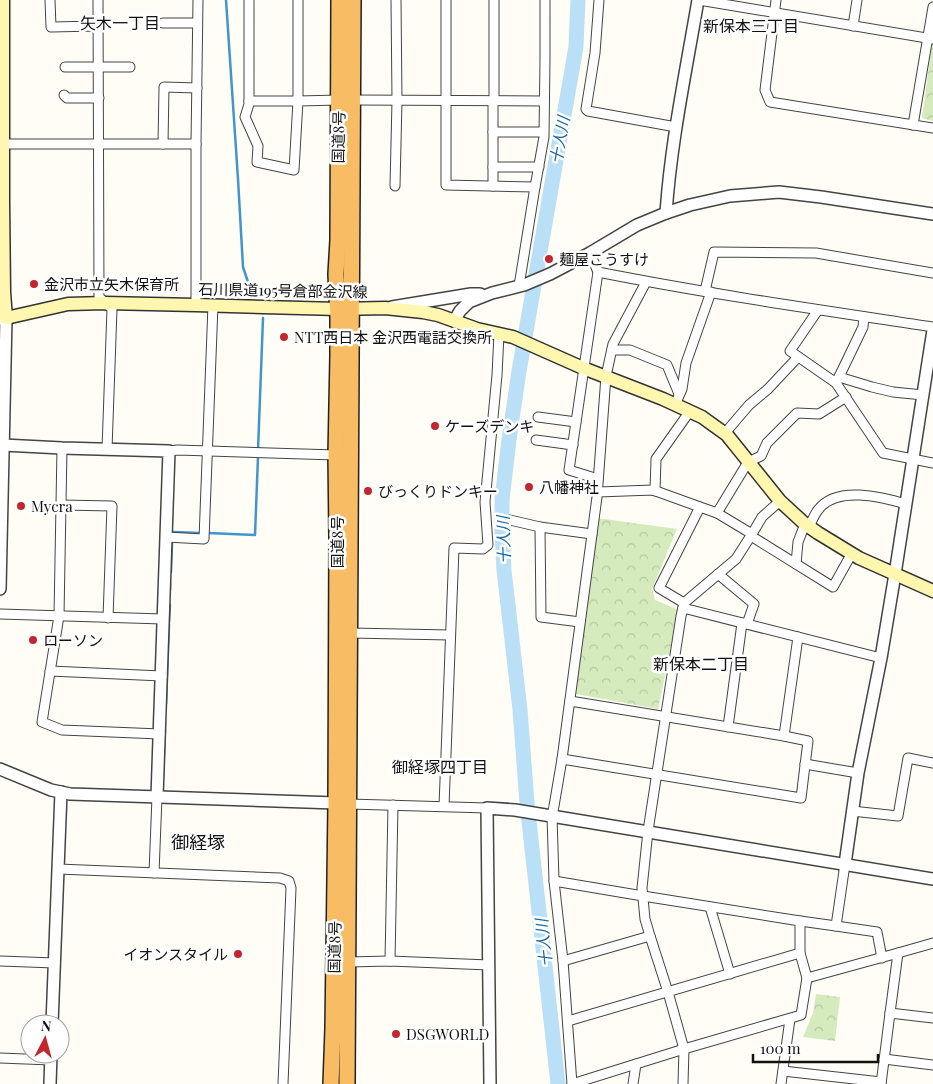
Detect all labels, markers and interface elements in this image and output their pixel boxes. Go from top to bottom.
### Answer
district label: 矢木一丁目 [80,12,160,33]
district label: 新保本三丁目 [703,15,799,36]
street label: 国道8号 [328,110,348,164]
water label: 十人川 [544,113,574,165]
place label: 麺屋こうすけ [559,249,649,269]
marker: 麺屋こうすけ [543,253,555,265]
place label: 金沢市立矢木保育所 [44,274,179,294]
marker: 金沢市立矢木保育所 [28,278,40,290]
street label: 石川県道195号倉部金沢線 [198,279,368,301]
place label: NTT西日本 金沢西電話交換所 [294,327,492,347]
marker: NTT西日本 金沢西電話交換所 [278,331,290,343]
place label: ケーズデンキ [445,416,534,436]
marker: ケーズデンキ [429,420,441,432]
place label: 八幡神社 [539,477,599,497]
place label: びっくりドンキー [378,481,498,501]
marker: 八幡神社 [523,481,535,493]
marker: びっくりドンキー [362,485,374,497]
place label: Mycra [31,496,73,516]
marker: Mycra [15,500,27,512]
water label: 十人川 [492,514,514,564]
street label: 国道8号 [327,516,347,568]
place label: ローソン [43,630,103,650]
marker: ローソン [27,634,39,646]
district label: 新保本二丁目 [653,653,749,674]
district label: 御経塚四丁目 [392,756,488,777]
district label: 御経塚 [171,830,225,854]
water label: 十人川 [530,916,556,968]
street label: 国道8号 [324,920,344,974]
place label: イオンスタイル [123,944,228,964]
marker: イオンスタイル [232,948,244,960]
north arrow [20,1014,70,1064]
text: N [40,1016,52,1036]
place label: DSGWORLD [406,1024,489,1044]
marker: DSGWORLD [390,1028,402,1040]
scale bar [753,1032,878,1064]
text: 100 m [760,1038,801,1058]

